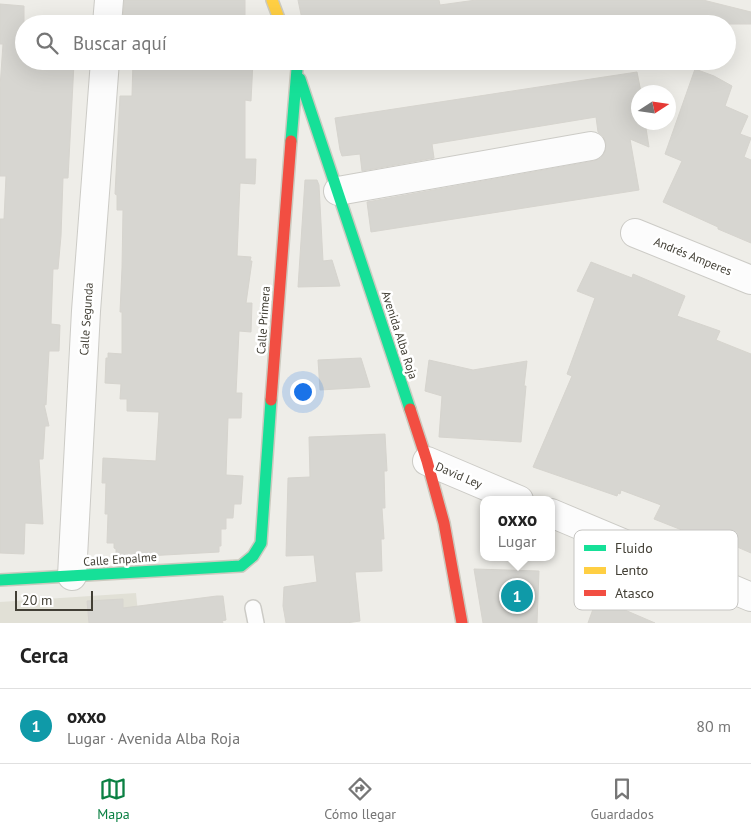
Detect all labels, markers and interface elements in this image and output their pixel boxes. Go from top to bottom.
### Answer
search box [15,15,736,70]
icon: search [33,29,61,57]
text: Buscar aquí [73,31,167,55]
north arrow [631,85,676,130]
street label: Andrés Amperes [652,234,734,278]
street label: Calle Segunda [76,282,96,356]
street label: Calle Primera [253,285,273,355]
street label: Avenida Alba Roja [379,289,421,381]
your location [290,379,316,405]
street label: David Ley [433,458,485,492]
popup [480,496,555,561]
text: oxxo [498,507,537,531]
legend [574,530,738,610]
text: Lugar [498,531,536,551]
text: Fluido [615,539,653,557]
street label: Calle Enpalme [83,549,157,569]
text: Lento [615,561,648,579]
pin: 1 [501,577,533,615]
text: Atasco [615,584,654,602]
scale bar [15,588,92,611]
text: 20 m [22,591,52,609]
text: Cerca [20,642,69,669]
text: oxxo [67,704,106,728]
text: 1 [31,716,41,736]
text: 80 m [696,716,731,736]
text: Lugar · Avenida Alba Roja [67,728,240,748]
tab: Mapa [97,775,130,823]
tab: Cómo llegar [324,775,396,823]
tab: Guardados [591,775,654,823]

